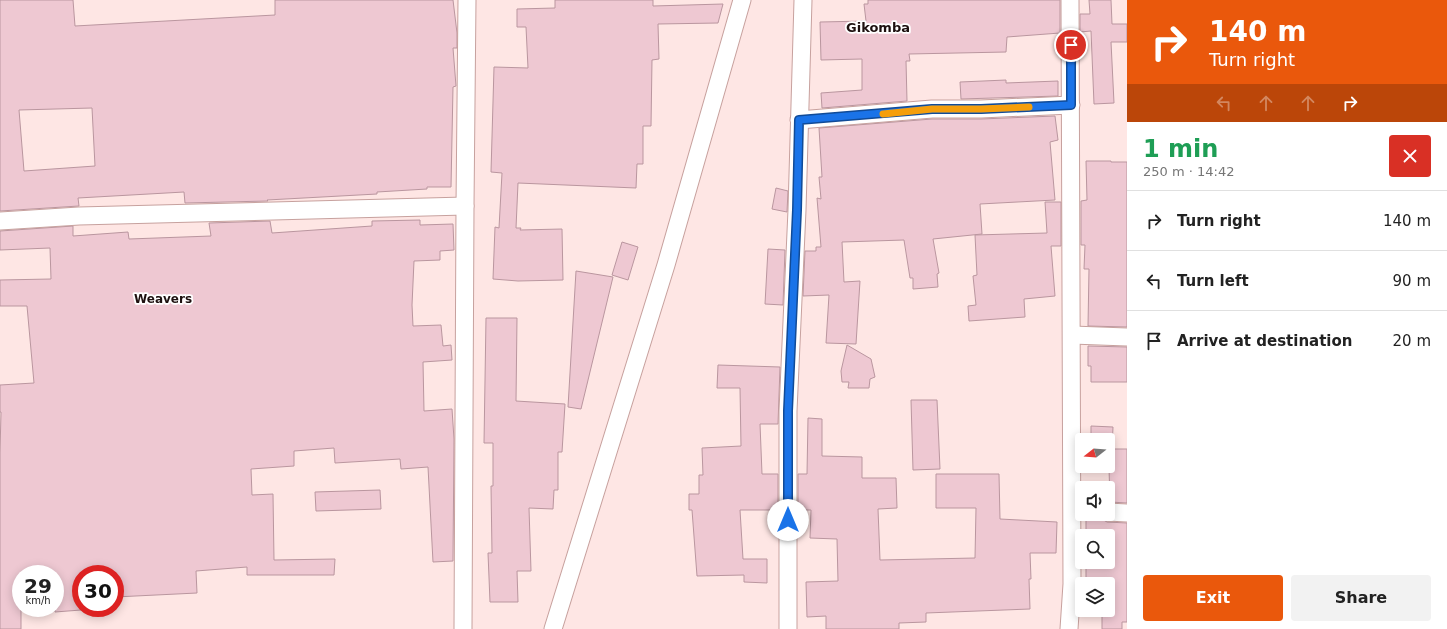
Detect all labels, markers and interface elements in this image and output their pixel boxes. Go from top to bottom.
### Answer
text: 140 m [1209,15,1306,48]
icon: right [1143,16,1195,68]
district label: Gikomba [846,20,910,35]
pin [1054,28,1088,62]
icon: arrive [1060,34,1082,56]
text: Turn right [1209,49,1295,70]
icon: left [1213,92,1235,114]
icon: ahead [1255,92,1277,114]
icon: ahead [1297,92,1319,114]
icon: right [1339,92,1361,114]
text: 1 min [1143,135,1218,163]
button: close [1389,135,1431,177]
text: 250 m · 14:42 [1143,164,1234,179]
icon: right [1143,210,1165,232]
text: Turn right [1177,212,1261,230]
text: 140 m [1383,212,1431,230]
icon: left [1143,270,1165,292]
text: Turn left [1177,272,1249,290]
text: 90 m [1393,272,1431,290]
district label: Weavers [134,292,192,306]
icon: arrive [1143,330,1165,352]
text: Arrive at destination [1177,332,1352,350]
text: 20 m [1393,332,1431,350]
north arrow [1075,433,1115,473]
map controls [1075,433,1115,617]
button: sound [1075,481,1115,521]
position arrow [767,499,809,541]
button: search [1075,529,1115,569]
speed limit sign: 30 [72,565,124,617]
text: 29 [24,574,52,598]
button: Exit [1143,575,1283,621]
button: Share [1291,575,1431,621]
button: layers [1075,577,1115,617]
text: km/h [25,595,51,606]

